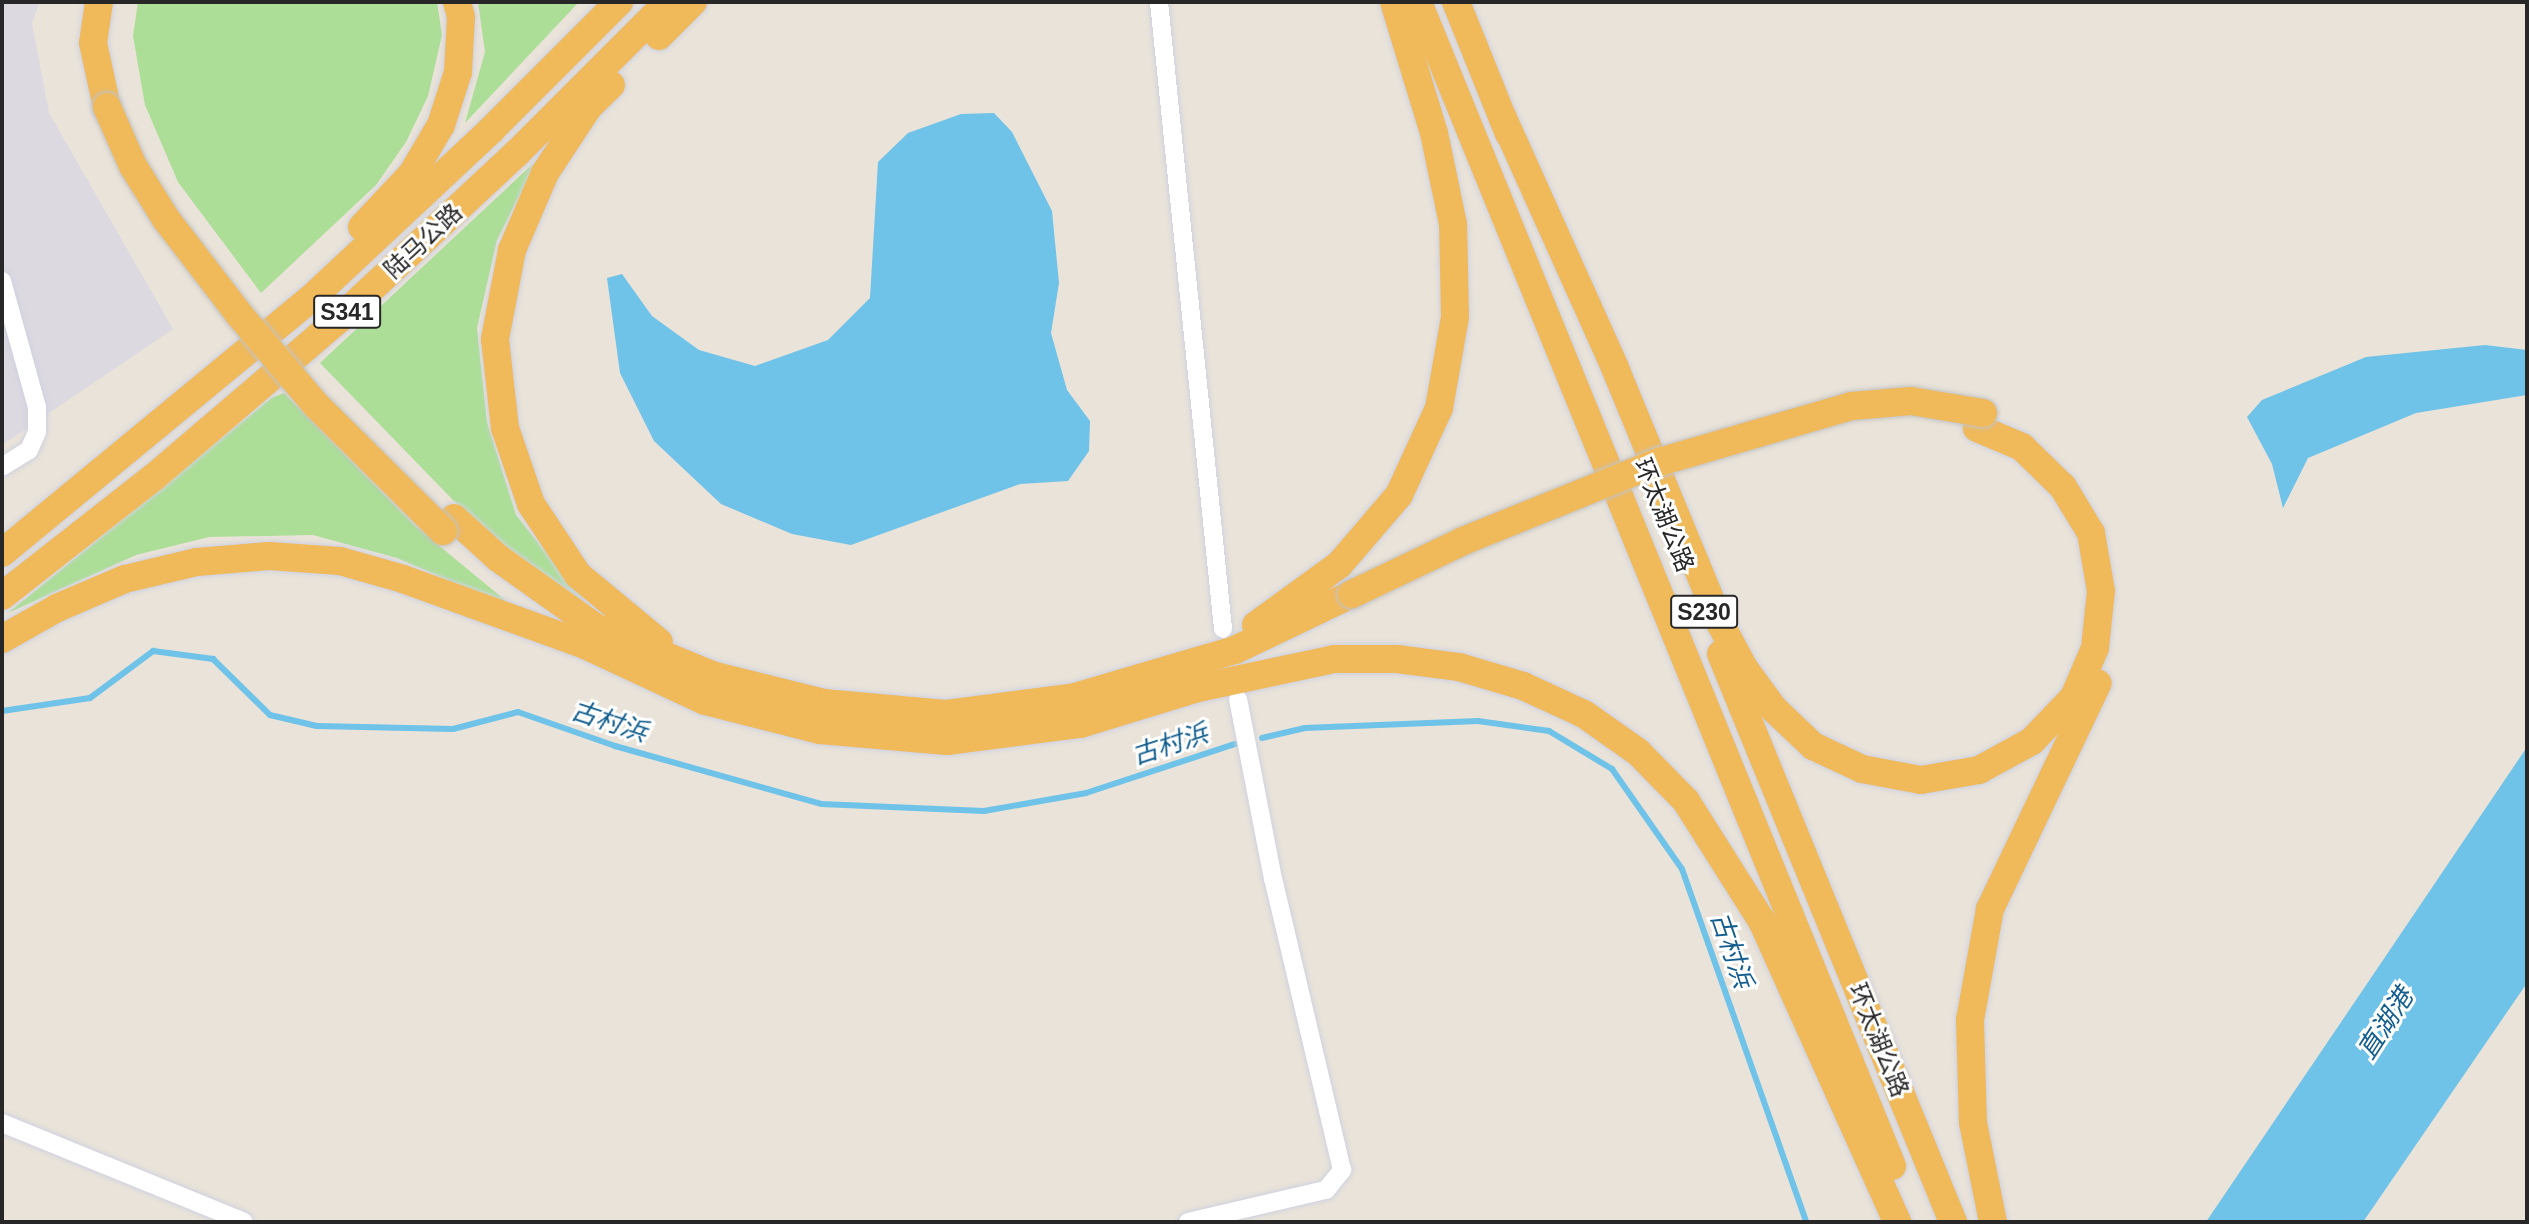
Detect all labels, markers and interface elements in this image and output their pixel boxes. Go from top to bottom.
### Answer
street label: 陆马公路 [378,198,468,284]
road number: S341 [312,292,382,332]
street label: 环太湖公路 [1628,454,1700,576]
road number: S230 [1669,592,1739,632]
water label: 古村浜 [567,695,651,749]
water label: 古村浜 [1128,718,1212,772]
water label: 古村浜 [1704,908,1758,992]
street label: 环太湖公路 [1843,979,1915,1101]
water label: 直湖港 [2352,983,2420,1065]

